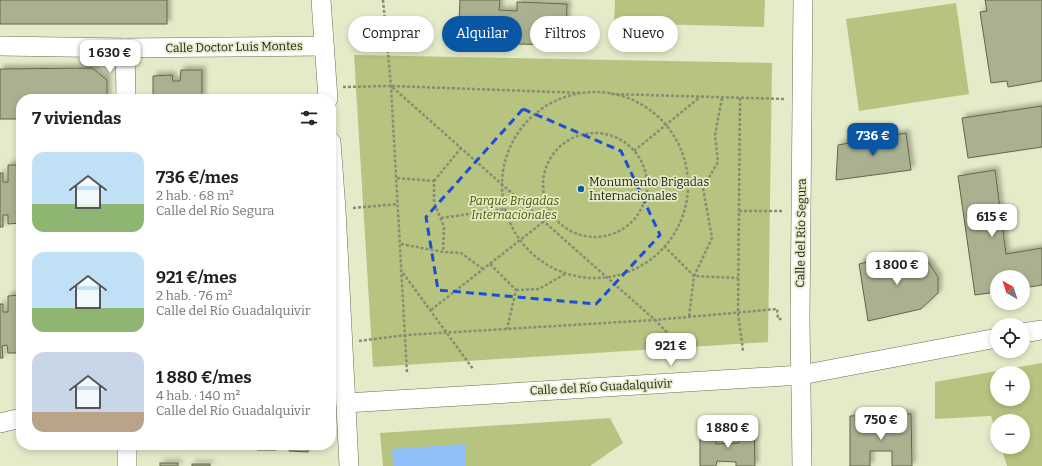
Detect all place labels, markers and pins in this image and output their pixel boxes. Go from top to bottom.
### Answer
pin: 1 630 € [73,40,147,74]
pin: 736 € [845,123,901,157]
place label: Monumento Brigadas Internacionales [589,175,709,203]
marker: Monumento Brigadas Internacionales [576,184,586,194]
pin: 615 € [964,204,1020,238]
pin: 1 800 € [860,252,934,286]
pin: 921 € [643,333,699,367]
pin: 750 € [853,407,909,441]
pin: 1 880 € [691,415,765,449]

